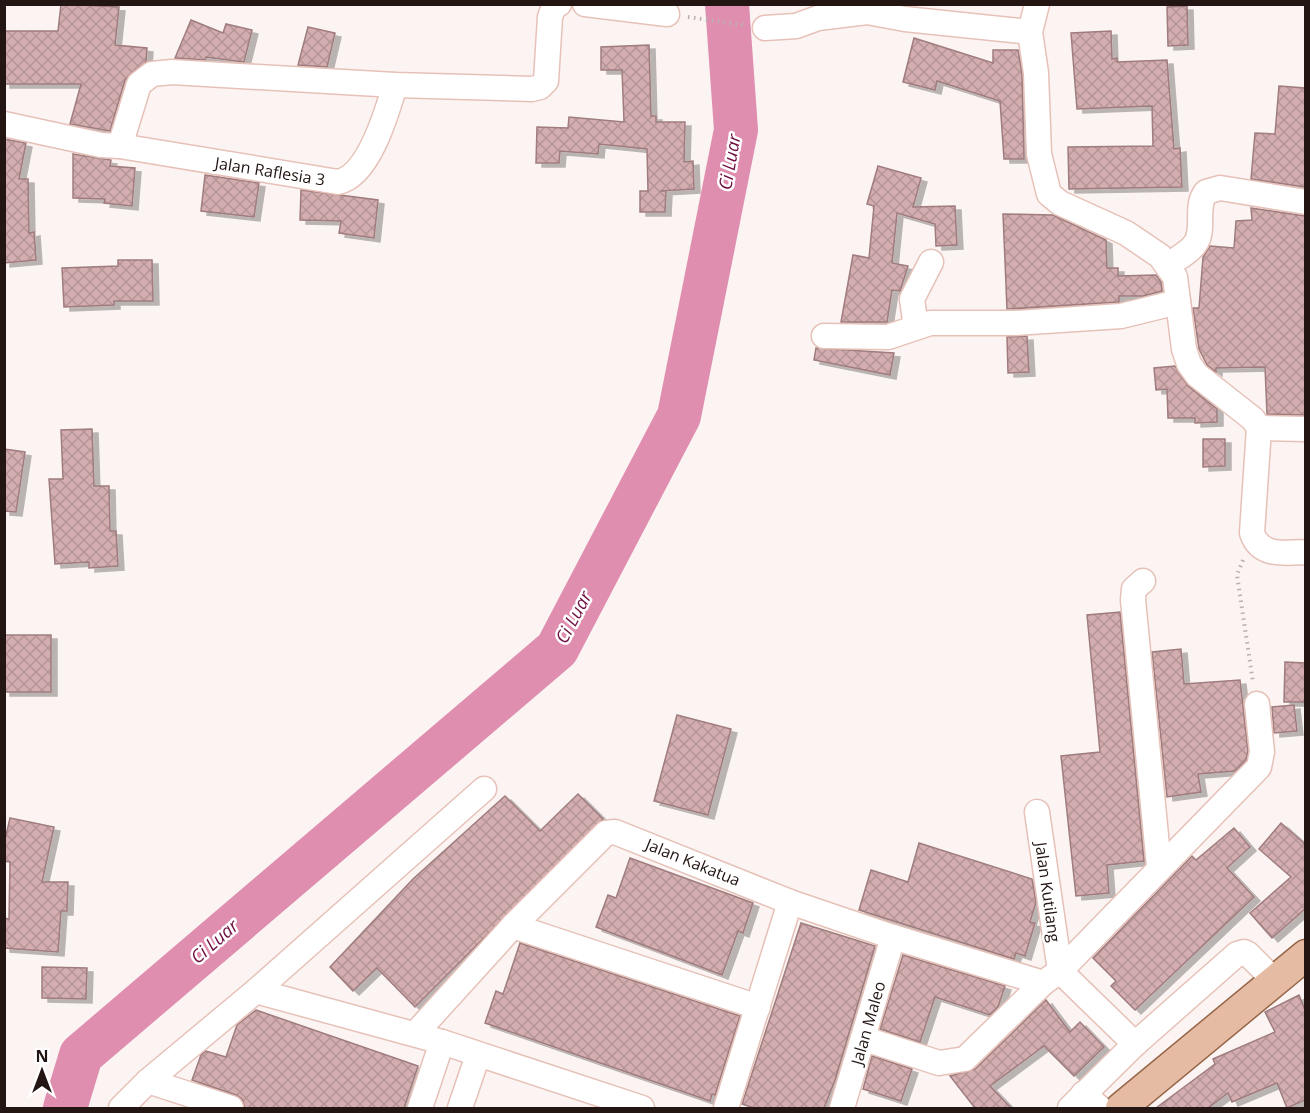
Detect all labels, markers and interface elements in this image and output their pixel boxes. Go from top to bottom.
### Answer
water label: Ci Luar [712,131,746,192]
street label: Jalan Raflesia 3 [211,151,327,191]
water label: Ci Luar [549,586,597,647]
street label: Jalan Kakatua [640,832,744,891]
street label: Jalan Kutilang [1030,839,1066,944]
water label: Ci Luar [185,913,244,968]
street label: Jalan Maleo [845,979,890,1069]
north arrow [12,1041,72,1101]
text: N [35,1045,49,1067]

